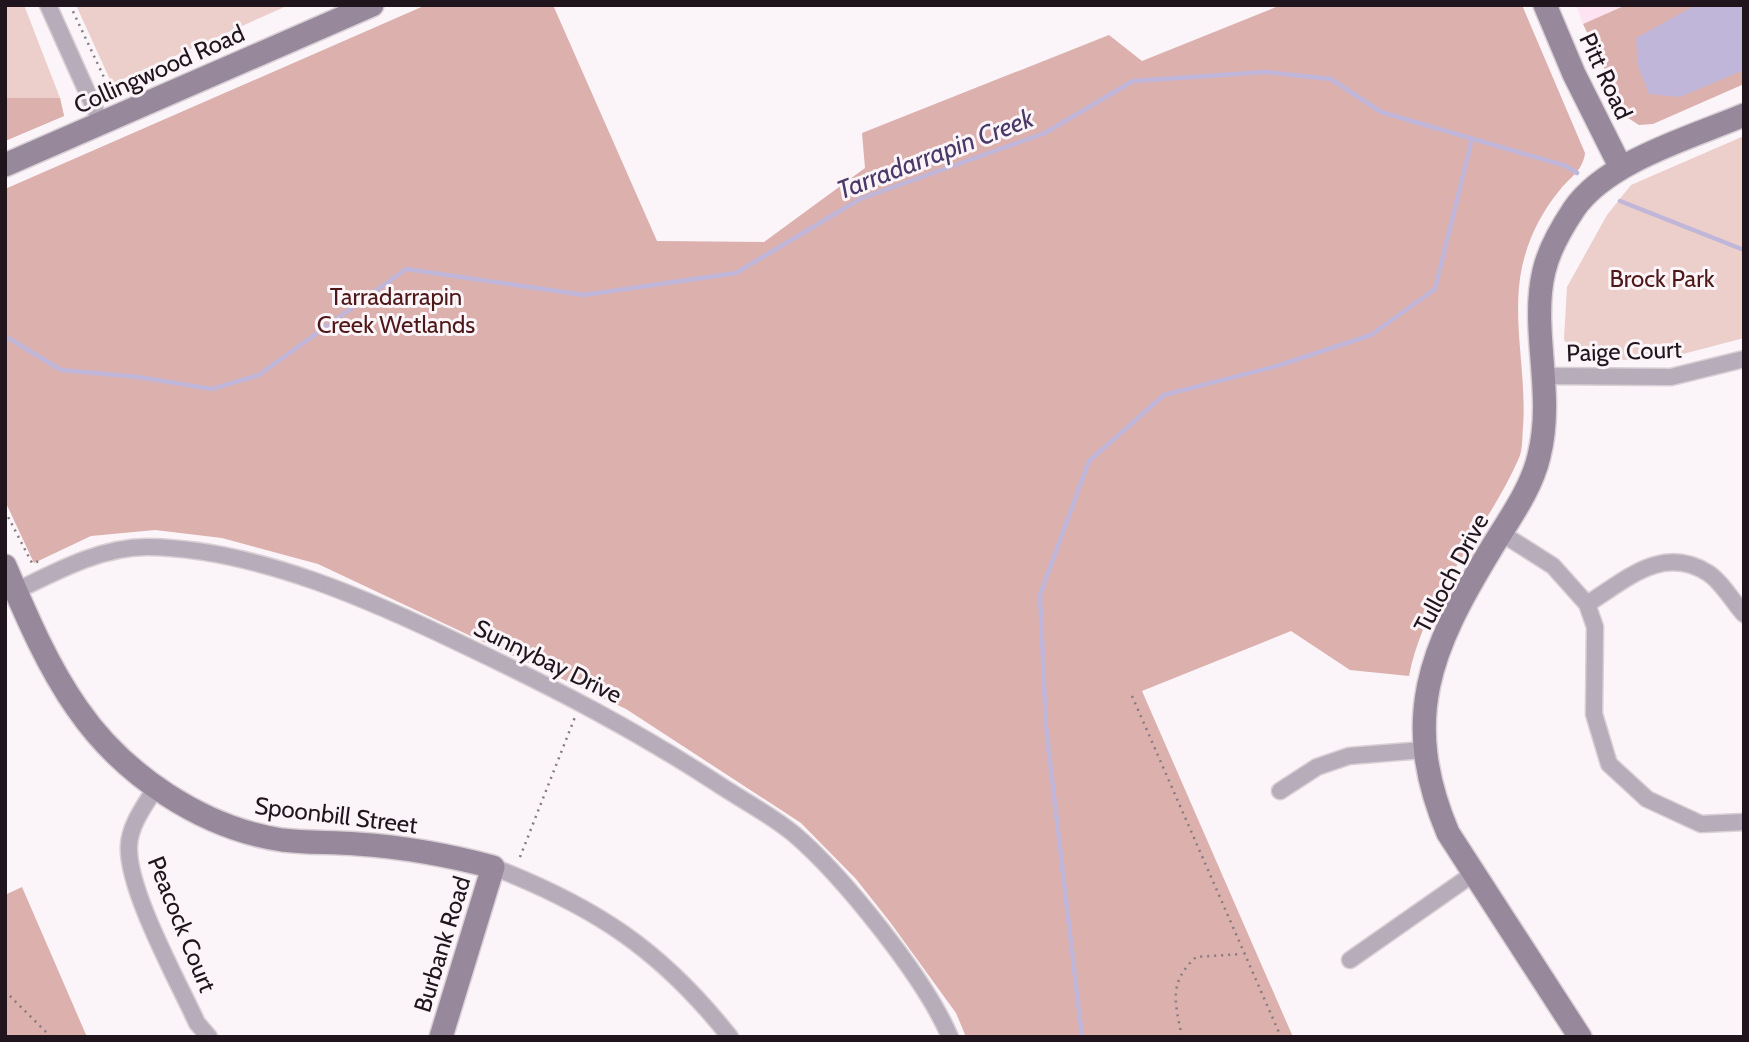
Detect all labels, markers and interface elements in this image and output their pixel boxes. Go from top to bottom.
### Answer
street label: Collingwood Road [69,18,249,120]
street label: Pitt Road [1573,28,1639,124]
water label: Tarradarrapin Creek [832,101,1039,206]
park label: Brock Park [1610,264,1715,293]
park label: Tarradarrapin Creek Wetlands [317,282,475,339]
street label: Paige Court [1566,334,1682,368]
street label: Tulloch Drive [1407,508,1495,638]
street label: Sunnybay Drive [469,613,627,709]
street label: Spoonbill Street [253,791,419,839]
street label: Peacock Court [142,852,222,996]
street label: Burbank Road [408,872,476,1016]

